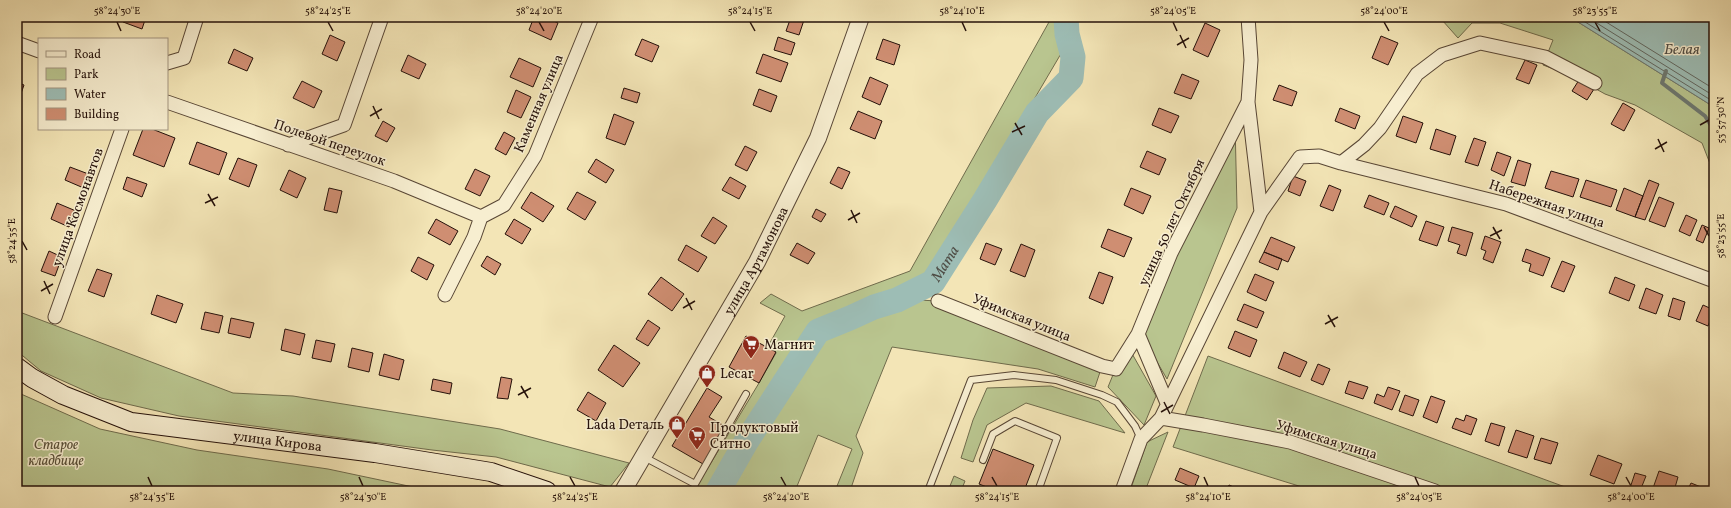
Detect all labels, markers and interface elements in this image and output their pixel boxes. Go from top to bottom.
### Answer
text: 58°24'30"E [94,4,140,18]
text: 58°24'25"E [305,4,351,18]
text: 58°24'20"E [516,4,562,18]
text: 58°24'15"E [728,4,772,18]
text: 58°24'10"E [939,4,985,18]
text: 58°24'05"E [1150,4,1196,18]
text: 58°24'00"E [1360,4,1408,18]
text: 58°23'55"E [1573,4,1617,18]
legend [38,38,168,130]
water label: Белая [1664,40,1700,61]
text: Road [74,47,101,63]
street label: Каменная улица [510,51,569,156]
text: Park [74,67,99,83]
text: Water [74,87,106,103]
text: 53°57'30"N [1714,96,1728,143]
text: Building [74,107,119,123]
street label: Полевой переулок [271,115,388,172]
street label: улица Космонавтов [48,145,109,270]
street label: улица 50 лет Октября [1135,156,1210,289]
street label: Набережная улица [1486,176,1607,233]
street label: улица Артамонова [720,204,794,319]
text: 58°23'55"E [1714,214,1728,258]
text: 58°24'35"E [5,218,19,264]
water label: Мата [926,242,965,287]
street label: Уфимская улица [969,290,1074,347]
supermarket icon: Магнит [741,334,761,359]
place label: Магнит [764,336,814,355]
shop icon: Lecar [697,363,717,388]
place label: Lecar [720,365,754,384]
shop icon: Lada Dеталь [667,414,687,439]
place label: Lada Dеталь [586,416,664,435]
street label: Уфимская улица [1274,416,1380,465]
place label: Продуктовый Ситно [710,419,799,454]
supermarket icon: Продуктовый Ситно [687,425,707,450]
street label: улица Кирова [232,427,323,457]
park label: Старое кладбище [28,436,84,471]
text: 58°24'35"E [129,490,175,504]
text: 58°24'30"E [340,490,386,504]
text: 58°24'25"E [552,490,598,504]
text: 58°24'20"E [763,490,809,504]
text: 58°24'15"E [975,490,1019,504]
text: 58°24'10"E [1185,490,1231,504]
text: 58°24'05"E [1396,490,1442,504]
text: 58°24'00"E [1607,490,1655,504]

